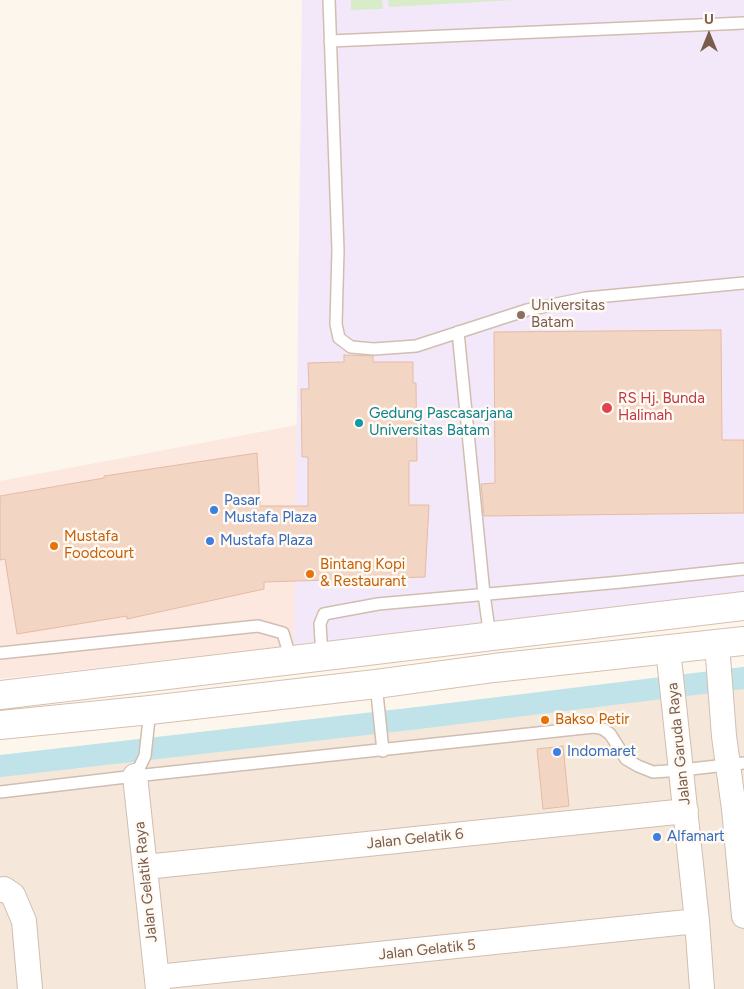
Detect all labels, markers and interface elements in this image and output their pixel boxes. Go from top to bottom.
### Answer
north arrow [684,10,734,60]
text: U [704,11,714,28]
place label: Universitas Batam [531,297,605,332]
marker: Universitas Batam [515,309,527,321]
place label: RS Hj. Bunda Halimah [618,390,705,425]
marker: RS Hj. Bunda Halimah [600,401,614,415]
place label: Gedung Pascasarjana Universitas Batam [369,405,513,440]
marker: Gedung Pascasarjana Universitas Batam [353,417,365,429]
place label: Pasar Mustafa Plaza [224,492,317,527]
marker: Pasar Mustafa Plaza [208,504,220,516]
place label: Mustafa Foodcourt [64,528,134,563]
place label: Mustafa Plaza [220,532,313,550]
marker: Mustafa Plaza [204,535,216,547]
marker: Mustafa Foodcourt [48,540,60,552]
place label: Bintang Kopi & Restaurant [320,556,406,591]
marker: Bintang Kopi & Restaurant [304,568,316,580]
street label: Jalan Garuda Raya [664,682,694,806]
place label: Bakso Petir [555,711,629,729]
marker: Bakso Petir [539,714,551,726]
place label: Indomaret [567,743,636,761]
marker: Indomaret [551,746,563,758]
street label: Jalan Gelatik Raya [131,821,161,943]
street label: Jalan Gelatik 6 [366,825,464,853]
place label: Alfamart [667,828,725,846]
marker: Alfamart [651,831,663,843]
street label: Jalan Gelatik 5 [377,936,477,964]

